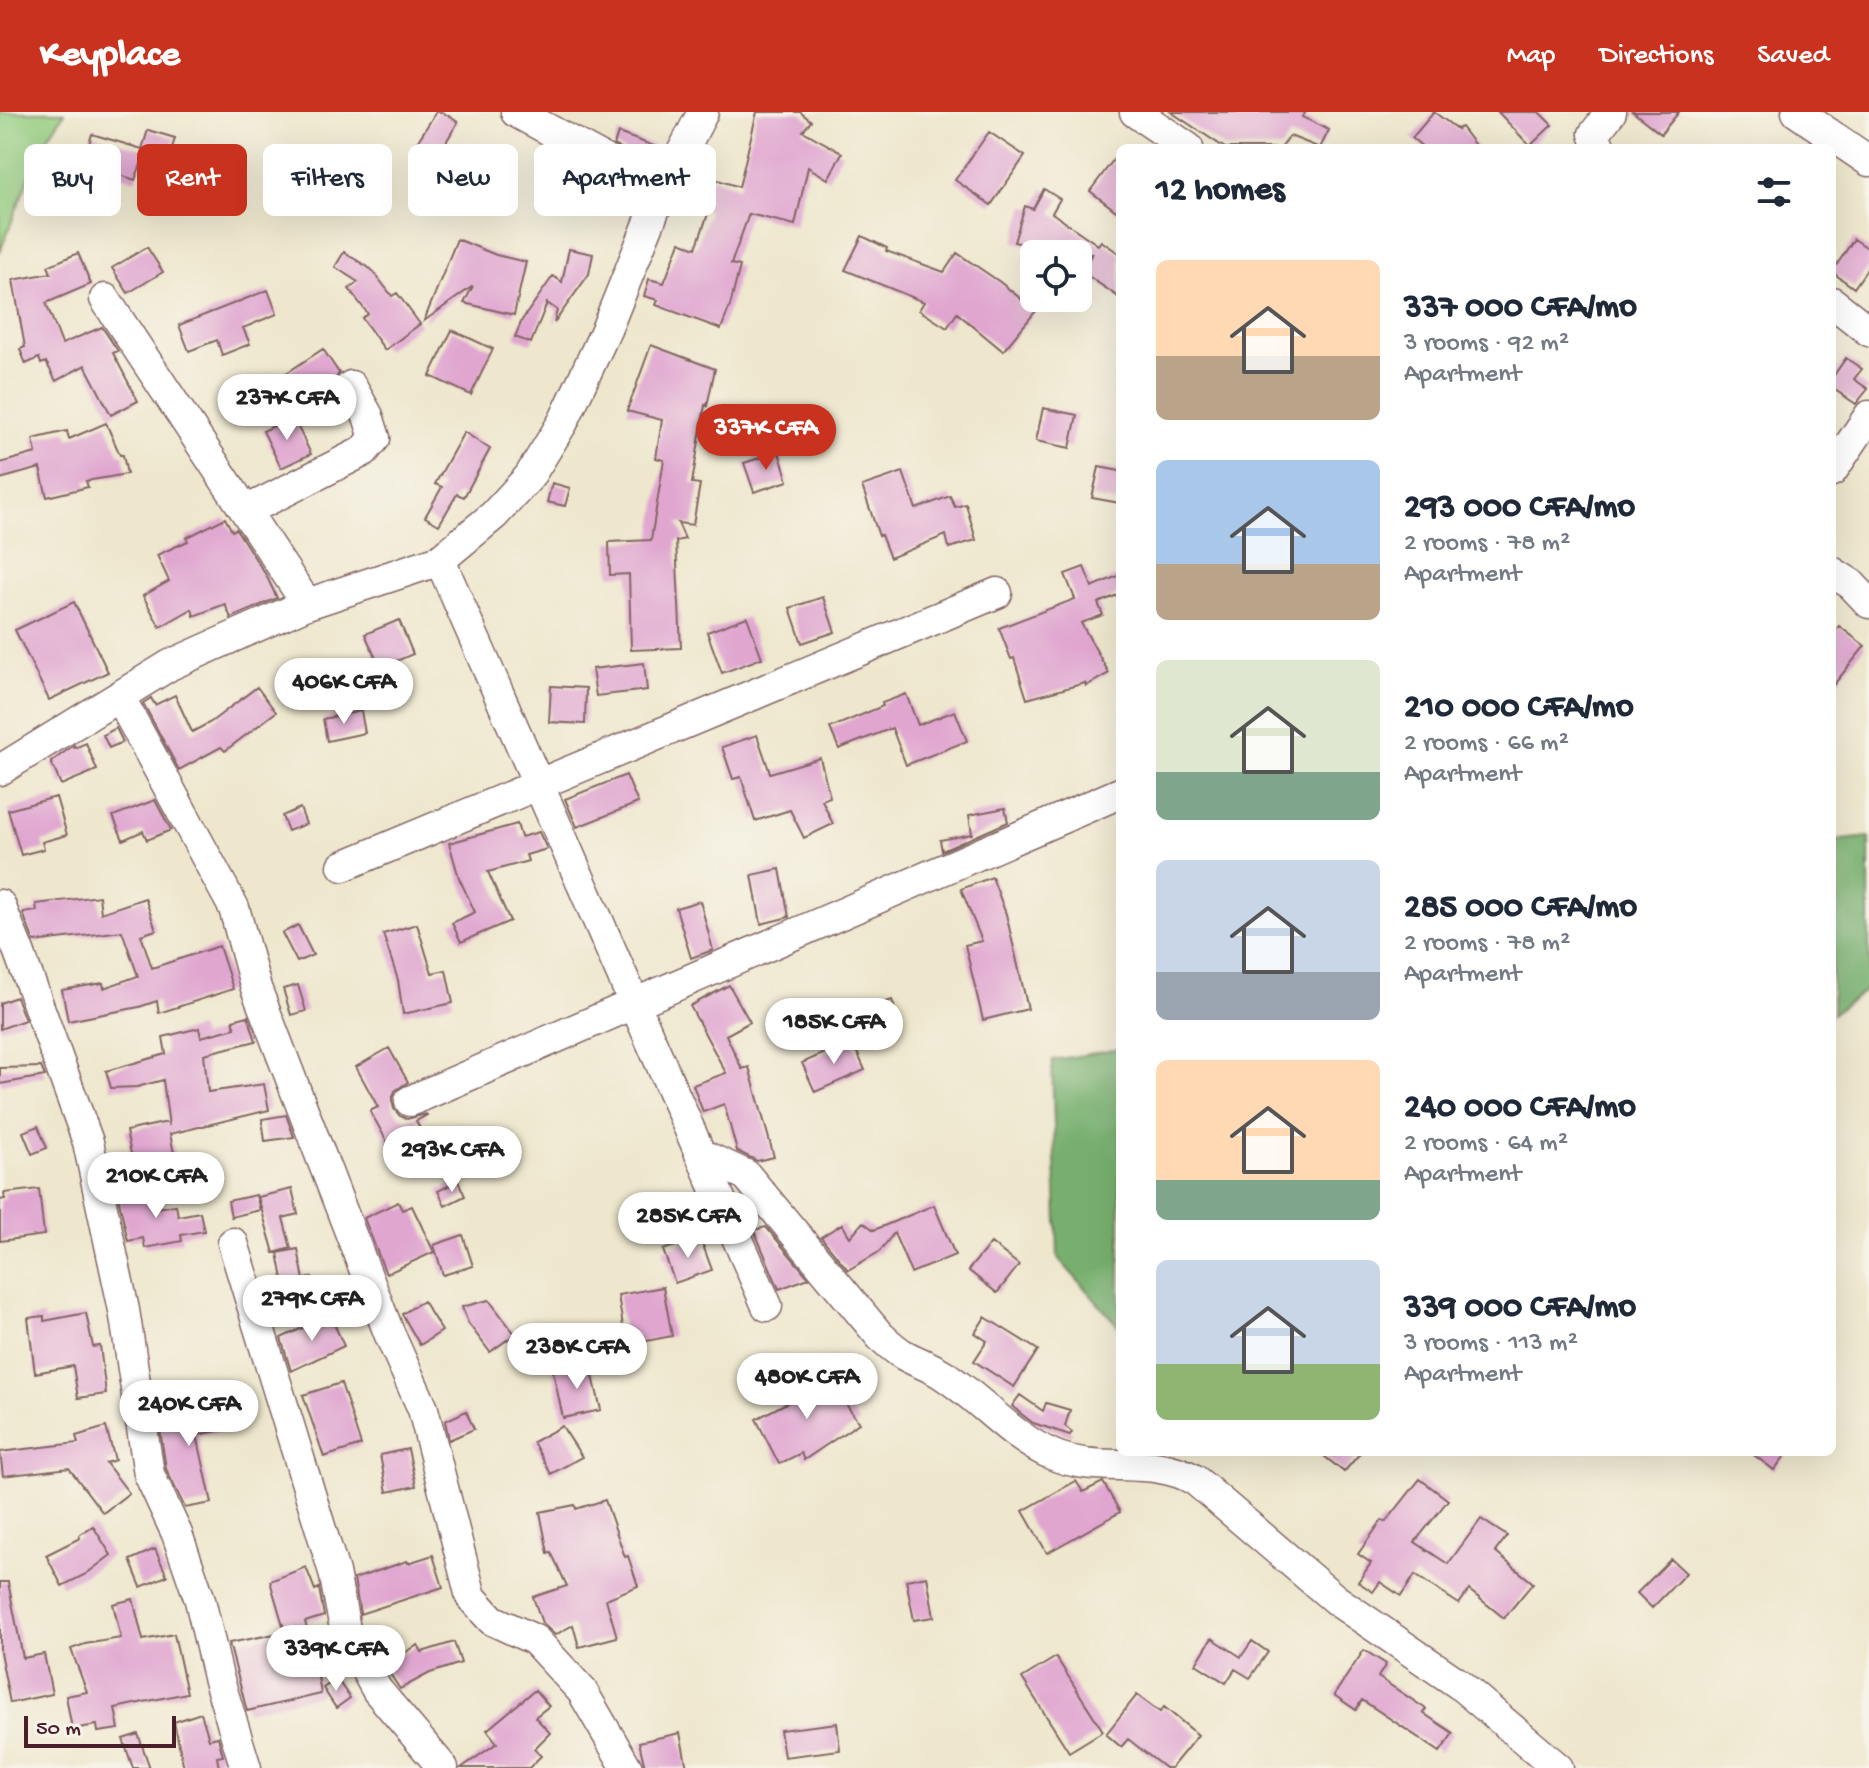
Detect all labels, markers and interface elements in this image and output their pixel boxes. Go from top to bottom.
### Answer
text: Keyplace [40,34,180,78]
text: Map [1507,40,1555,73]
text: Directions [1599,40,1713,73]
text: Saved [1757,40,1829,73]
chip: Buy [24,144,121,216]
chip: Rent [137,144,247,216]
chip: Filters [263,144,392,216]
chip: New [408,144,518,216]
chip: Apartment [534,144,716,216]
icon: filters [1752,170,1796,214]
text: 12 homes [1156,172,1285,212]
map controls [1020,240,1092,312]
button: locate [1020,240,1092,312]
text: 337 000 CFA/mo [1404,289,1637,329]
icon: home [1220,292,1316,388]
text: 3 rooms · 92 m² [1404,329,1569,360]
text: Apartment [1404,360,1521,391]
pin: 237K CFA [204,374,370,442]
text: 237K CFA [236,384,338,415]
pin: 337K CFA [683,404,849,472]
text: 337K CFA [714,414,818,445]
text: 293 000 CFA/mo [1404,489,1635,529]
icon: home [1220,492,1316,588]
text: 2 rooms · 78 m² [1404,529,1570,560]
text: Apartment [1404,560,1521,591]
pin: 406K CFA [261,658,427,726]
text: 406K CFA [292,668,396,699]
text: 210 000 CFA/mo [1404,689,1634,729]
icon: home [1220,692,1316,788]
text: 2 rooms · 66 m² [1404,729,1569,760]
text: Apartment [1404,760,1521,791]
text: 285 000 CFA/mo [1404,889,1637,929]
icon: home [1220,892,1316,988]
text: 2 rooms · 78 m² [1404,929,1570,960]
text: Apartment [1404,960,1521,991]
pin: 185K CFA [751,998,917,1066]
text: 185K CFA [783,1008,885,1039]
text: 240 000 CFA/mo [1404,1089,1636,1129]
icon: home [1220,1092,1316,1188]
pin: 293K CFA [369,1126,535,1194]
text: 2 rooms · 64 m² [1404,1129,1568,1160]
text: 293K CFA [401,1136,503,1167]
pin: 210K CFA [73,1152,239,1220]
text: Apartment [1404,1160,1521,1191]
text: 210K CFA [105,1162,207,1193]
pin: 285K CFA [605,1192,771,1260]
text: 285K CFA [636,1202,740,1233]
pin: 279K CFA [229,1275,395,1343]
text: 279K CFA [261,1285,363,1316]
text: 339 000 CFA/mo [1404,1289,1636,1329]
icon: home [1220,1292,1316,1388]
pin: 238K CFA [494,1323,660,1391]
text: 3 rooms · 113 m² [1404,1329,1578,1360]
text: 238K CFA [525,1333,629,1364]
pin: 480K CFA [724,1353,890,1421]
text: Apartment [1404,1360,1521,1391]
text: 480K CFA [755,1363,859,1394]
pin: 240K CFA [106,1380,272,1448]
text: 240K CFA [137,1390,241,1421]
pin: 339K CFA [253,1625,419,1693]
text: 339K CFA [284,1635,388,1666]
scale bar [24,1712,176,1748]
text: 50 m [36,1717,81,1743]

